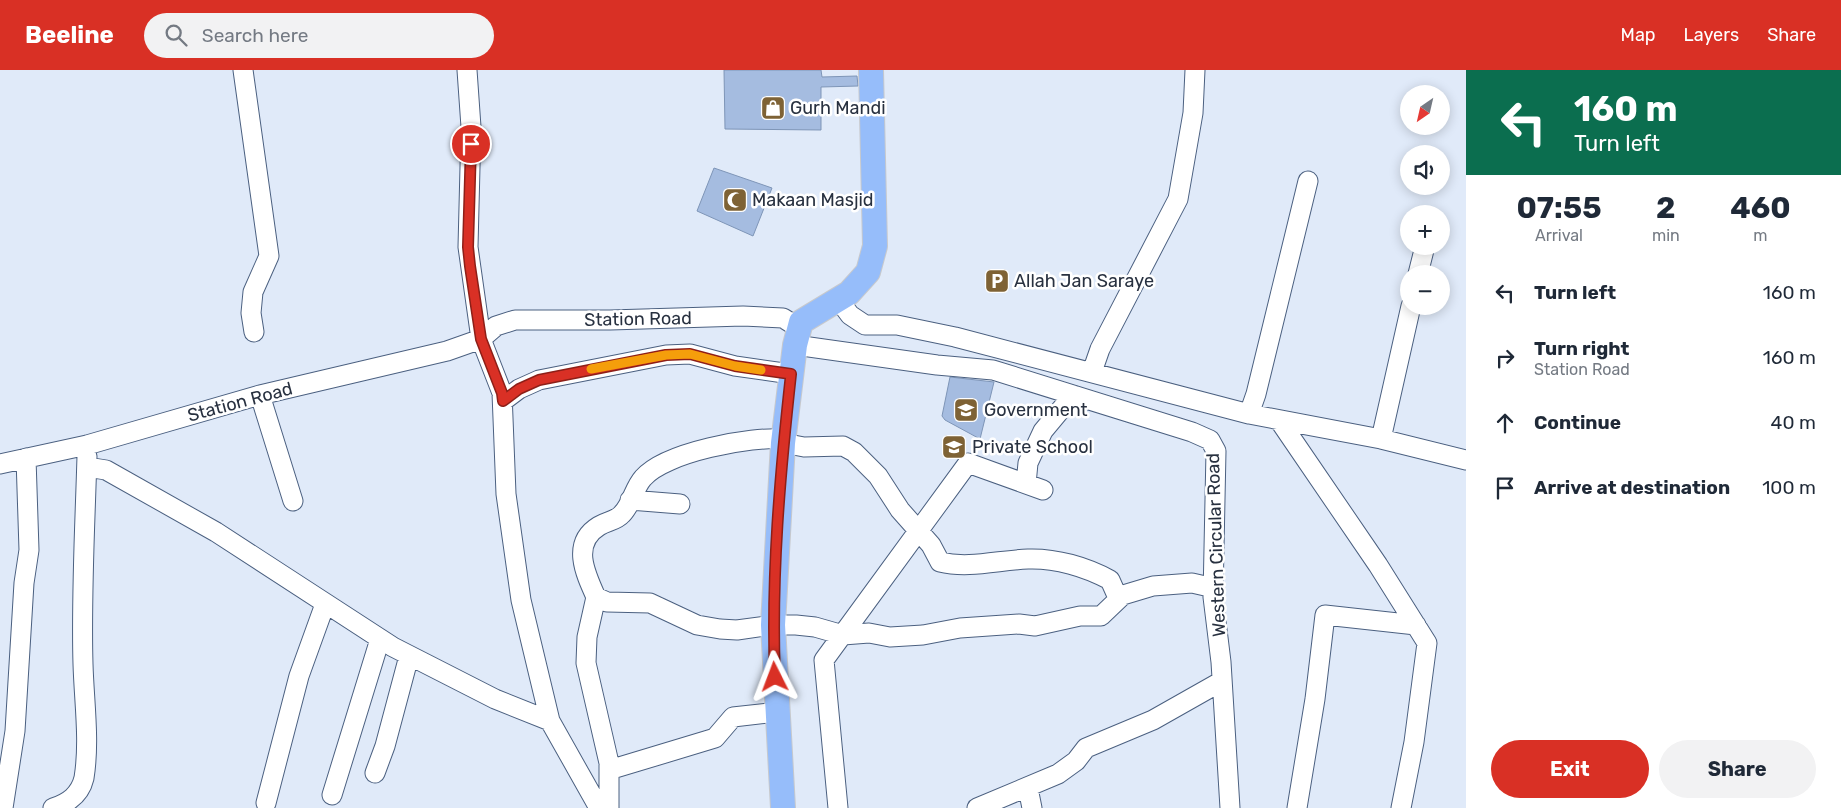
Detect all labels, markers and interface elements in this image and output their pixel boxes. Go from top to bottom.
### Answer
search box [144,13,494,58]
text: Beeline [25,21,114,49]
icon: search [162,21,190,49]
text: Search here [202,24,308,47]
text: Map [1621,24,1656,46]
text: Layers [1684,24,1739,46]
text: Share [1767,24,1816,46]
north arrow [1400,85,1450,135]
map controls [1400,85,1450,315]
text: 160 m [1574,88,1678,130]
icon: left [1491,90,1556,155]
shop icon: Gurh Mandi [760,95,786,121]
place label: Gurh Mandi [790,97,886,119]
pin [450,123,492,165]
icon: arrive [457,130,485,158]
text: Turn left [1574,130,1660,157]
button: sound [1400,145,1450,195]
mosque icon: Makaan Masjid [722,187,748,213]
place label: Makaan Masjid [752,189,874,211]
text: 07:55 [1516,190,1602,226]
text: 2 [1656,190,1676,226]
text: 460 [1730,190,1791,226]
button: + [1400,205,1450,255]
text: Arrival [1535,226,1583,245]
text: min [1652,226,1680,245]
text: m [1753,226,1767,245]
button: − [1400,265,1450,315]
parking icon: Allah Jan Saraye [984,268,1010,294]
place label: Allah Jan Saraye [1014,270,1154,292]
icon: left [1491,279,1519,307]
text: Turn left [1534,281,1616,304]
text: 160 m [1763,281,1816,304]
street label: Station Road [584,307,692,331]
text: Turn right [1534,337,1629,360]
icon: right [1491,344,1519,372]
text: 160 m [1763,346,1816,369]
text: Station Road [1534,360,1630,379]
street label: Station Road [185,377,295,427]
school or university icon: Government [953,397,979,423]
place label: Government [984,399,1088,421]
icon: ahead [1491,409,1519,437]
text: Continue [1534,411,1621,434]
text: 40 m [1771,411,1816,434]
school or university icon: Private School [941,434,967,460]
place label: Private School [972,436,1093,458]
street label: Western Circular Road [1202,453,1230,637]
icon: arrive [1491,474,1519,502]
text: Arrive at destination [1534,476,1730,499]
text: 100 m [1762,476,1816,499]
position arrow [748,650,800,702]
button: Exit [1491,740,1649,798]
button: Share [1659,740,1816,798]

